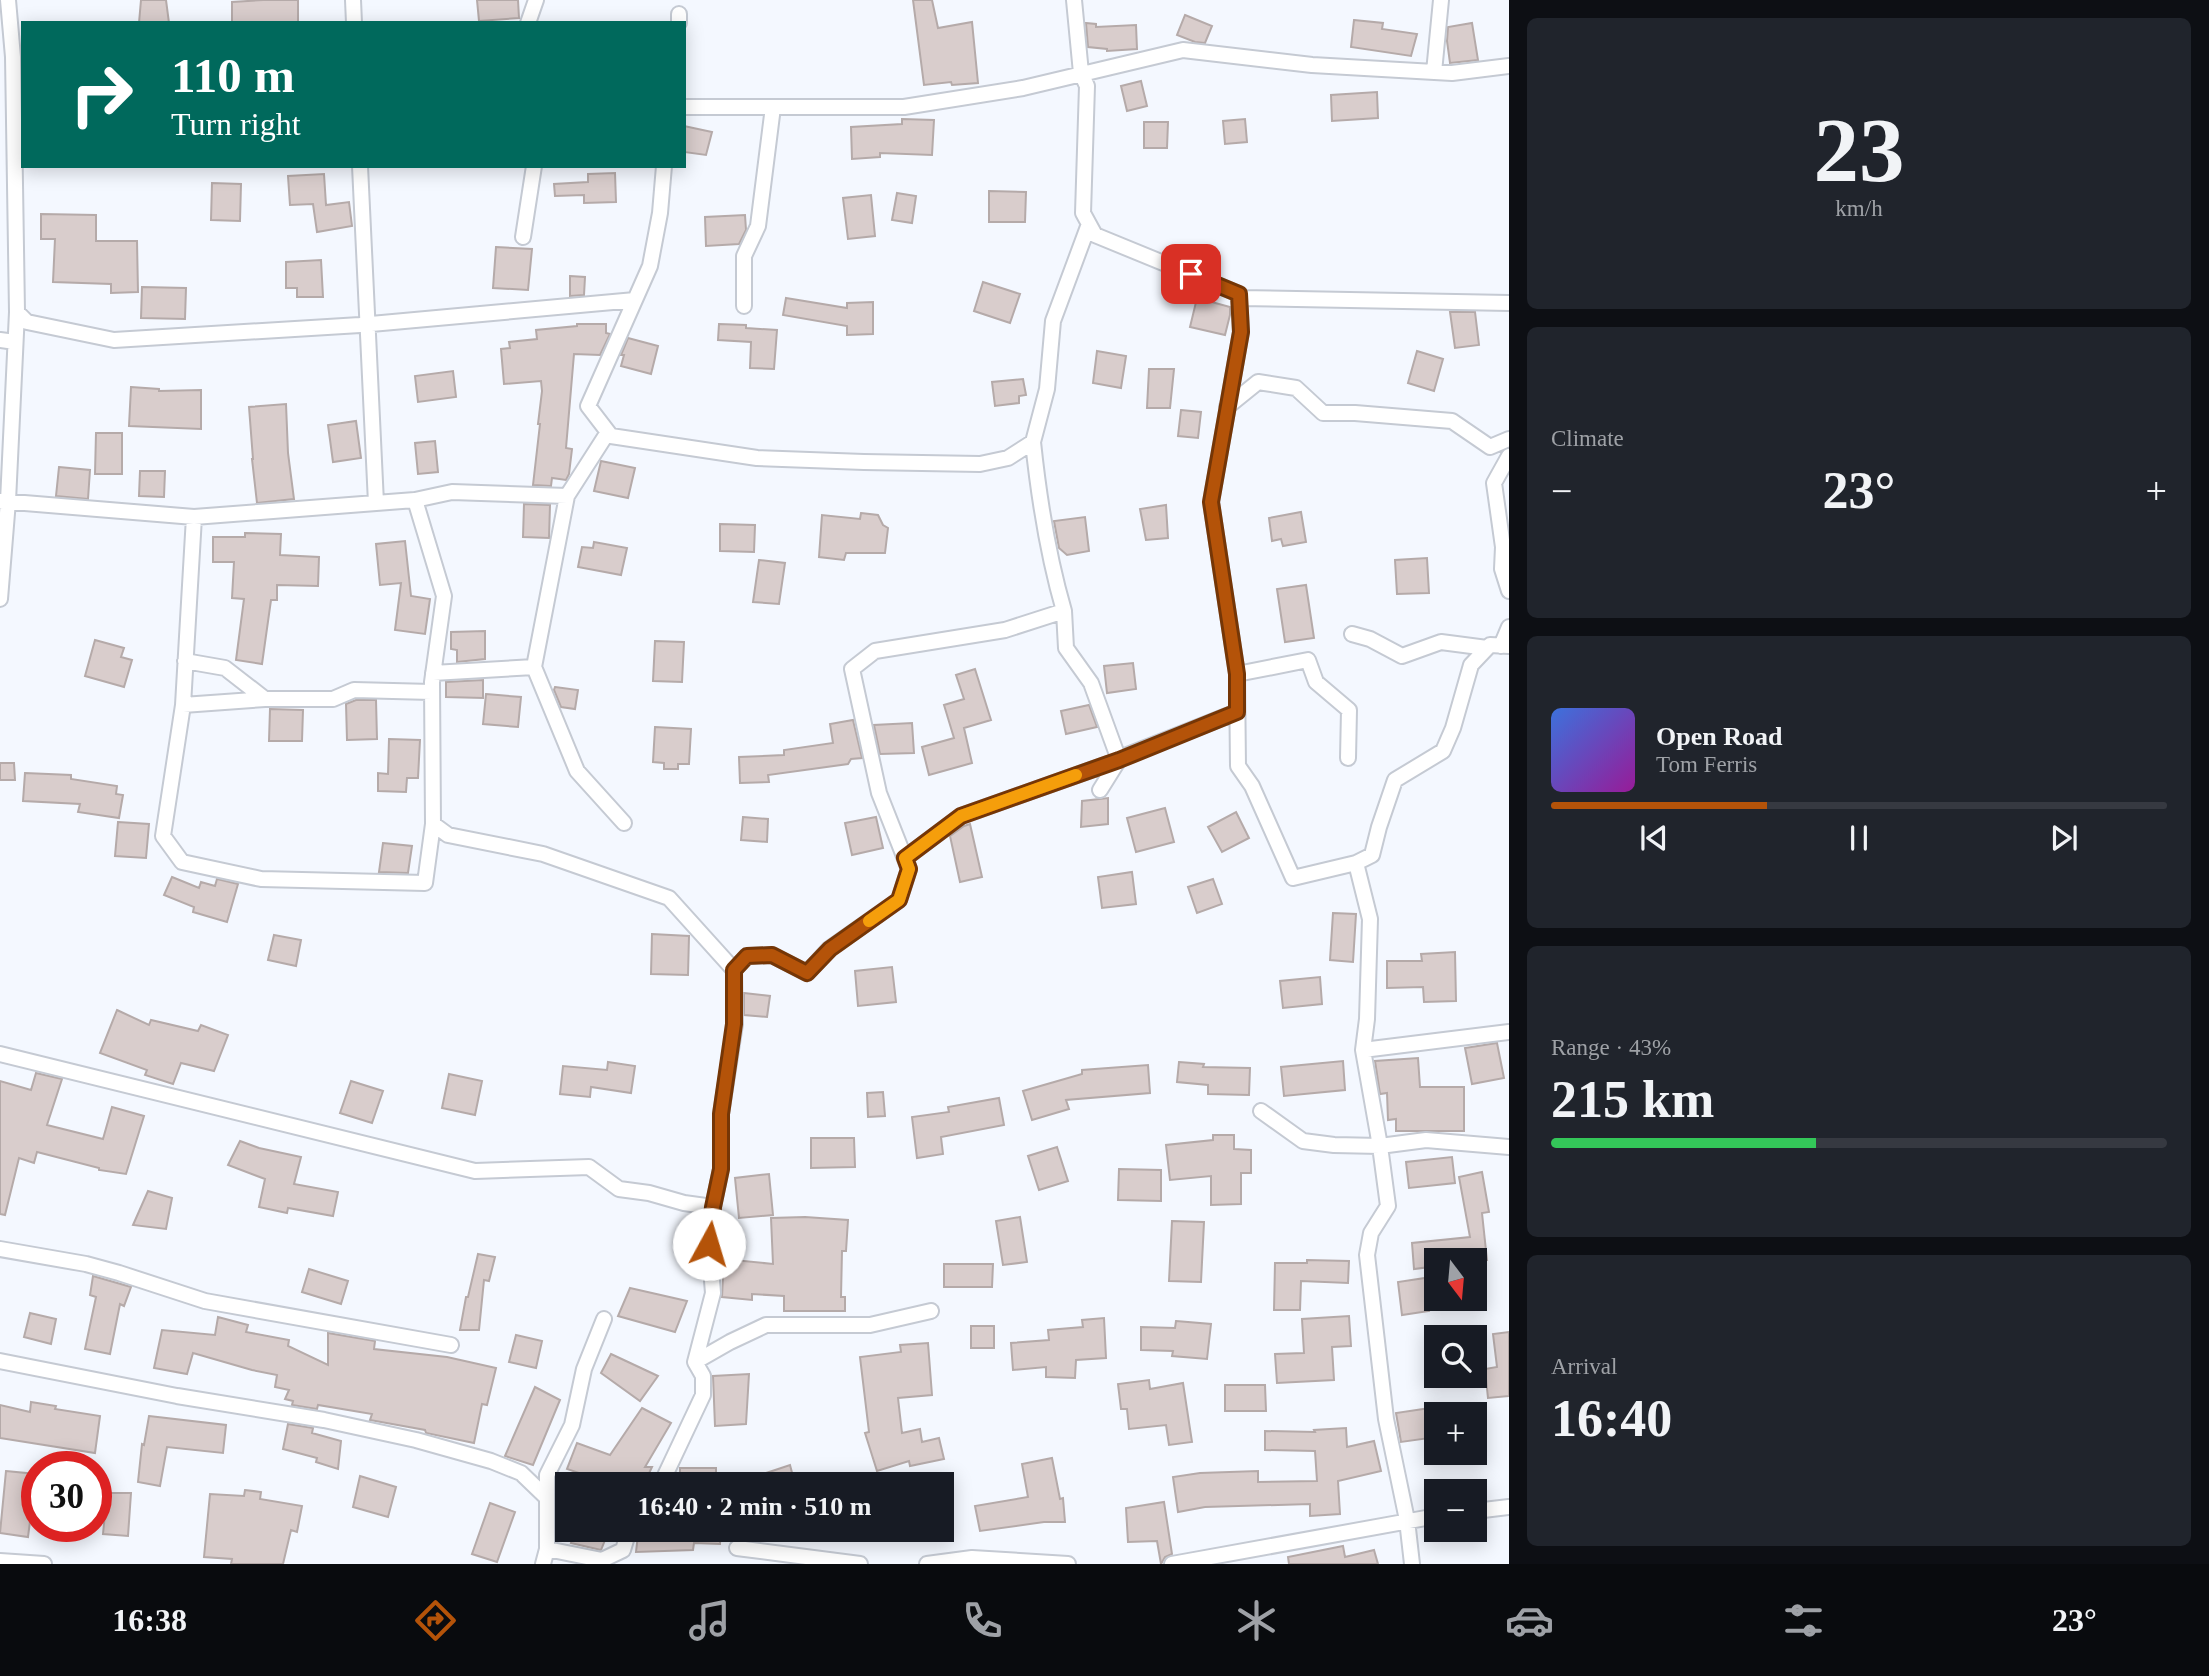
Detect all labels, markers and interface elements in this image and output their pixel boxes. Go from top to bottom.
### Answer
text: 110 m [171,48,295,103]
icon: right [56,49,147,140]
text: 23 [1814,100,1905,201]
text: Turn right [171,106,301,142]
text: km/h [1835,196,1883,221]
pin [1161,244,1221,304]
icon: arrive [1172,255,1210,293]
text: Climate [1551,426,1624,451]
text: 23° [1823,462,1895,519]
text: − [1551,470,1572,512]
text: + [2146,470,2167,512]
text: Open Road [1656,722,1782,751]
text: Tom Ferris [1656,752,1757,777]
icon: previous [1635,819,1673,857]
icon: pause [1840,819,1878,857]
icon: next [2045,819,2083,857]
text: Range · 43% [1551,1035,1671,1060]
text: 215 km [1551,1071,1714,1128]
position arrow [672,1207,746,1281]
north arrow [1424,1248,1488,1311]
map controls [1424,1248,1487,1542]
button: search [1424,1325,1487,1388]
text: Arrival [1551,1354,1617,1379]
text: 16:40 [1551,1390,1672,1447]
button: + [1424,1402,1487,1465]
speed limit sign: 30 [21,1451,112,1542]
button: − [1424,1479,1487,1542]
text: 16:40 · 2 min · 510 m [638,1492,872,1521]
icon: directions [411,1596,460,1645]
icon: music [685,1596,734,1645]
icon: phone [958,1596,1007,1645]
icon: climate [1232,1596,1281,1645]
icon: car [1505,1596,1554,1645]
icon: filters [1779,1596,1828,1645]
text: 16:38 [112,1602,187,1638]
text: 23° [2052,1602,2097,1638]

